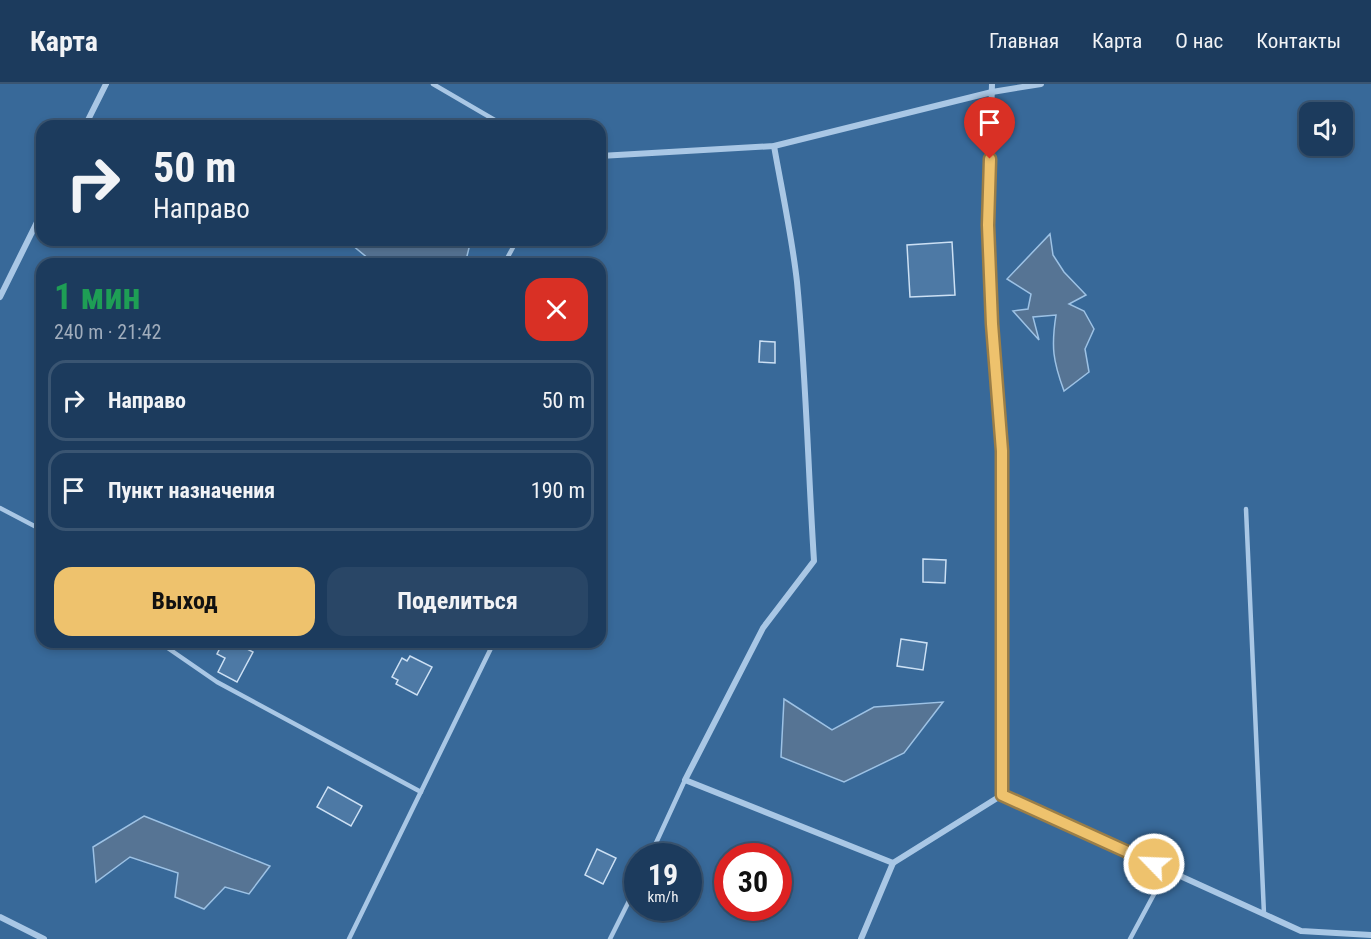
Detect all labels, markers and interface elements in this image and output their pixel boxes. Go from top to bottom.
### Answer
text: Карта [30,25,98,58]
text: Главная [989,29,1059,53]
text: Карта [1092,29,1142,53]
text: О нас [1175,29,1223,53]
text: Контакты [1256,29,1341,53]
pin [964,97,1015,159]
map controls [1299,102,1353,156]
button: sound [1299,102,1353,156]
icon: arrive [973,106,1006,139]
text: 50 m [153,143,236,192]
icon: right [54,144,132,222]
text: Направо [153,193,250,225]
text: 1 мин [54,276,140,318]
button: close [525,278,588,341]
text: 240 m · 21:42 [54,320,161,344]
icon: right [57,384,90,417]
text: Направо [108,388,186,413]
text: 50 m [542,388,585,413]
icon: arrive [57,474,90,507]
text: Пункт назначения [108,478,275,503]
text: 190 m [531,478,585,503]
button: Выход [54,567,315,636]
button: Поделиться [327,567,588,636]
position arrow [1122,832,1186,896]
speed limit sign: 30 [714,843,792,921]
text: 19 [648,857,678,892]
text: km/h [648,888,678,906]

